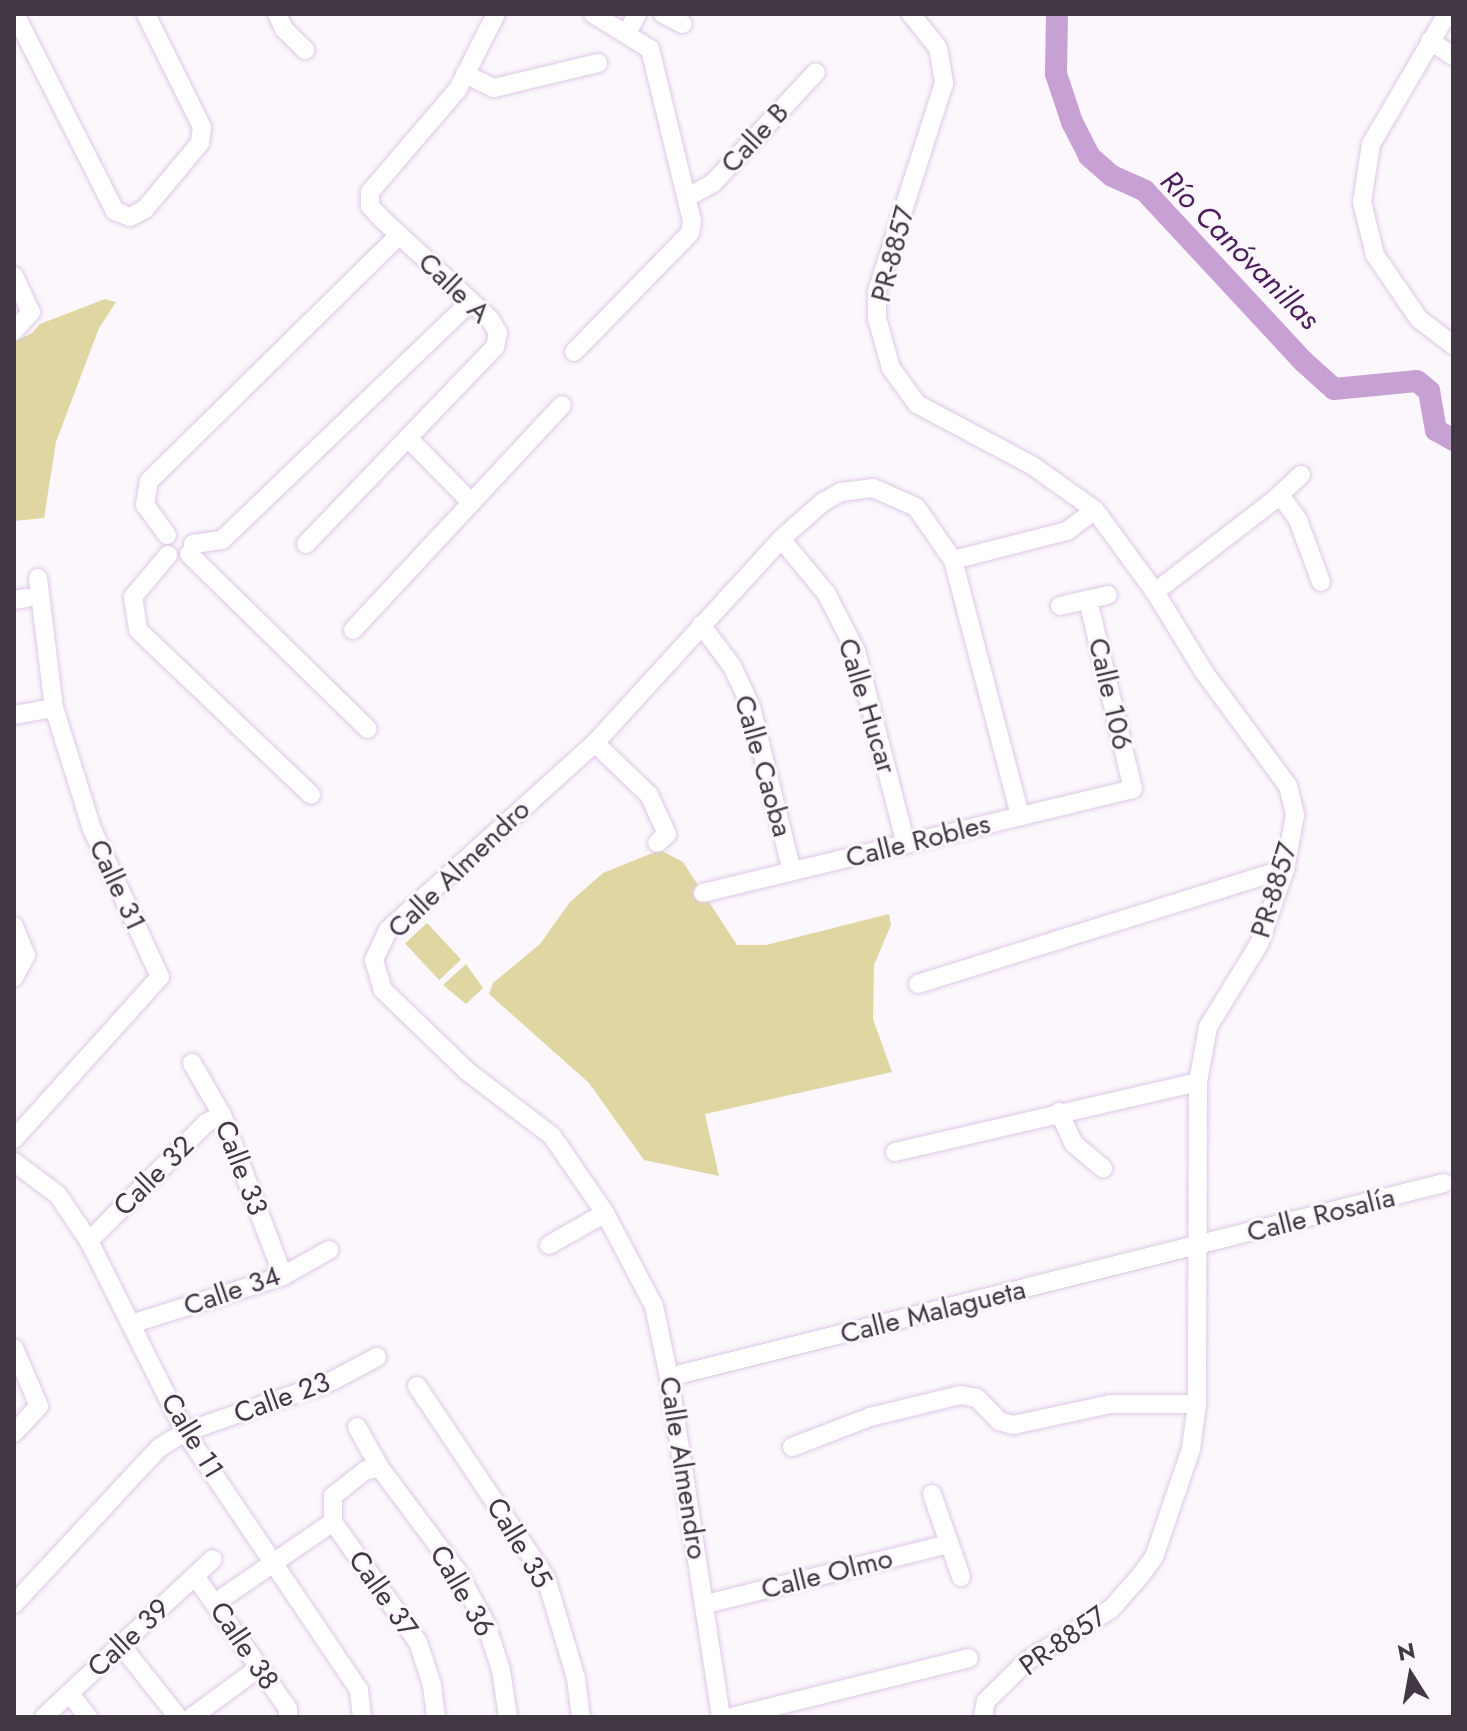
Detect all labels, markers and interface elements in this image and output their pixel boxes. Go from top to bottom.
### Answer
street label: Calle B [714,96,796,180]
water label: Río Canóvanillas [1153,163,1327,337]
street label: PR-8857 [864,202,922,306]
street label: Calle A [411,246,497,330]
street label: Calle Hucar [831,634,903,778]
street label: Calle 106 [1081,635,1139,753]
street label: Calle Caoba [727,691,799,841]
street label: Calle Almendro [381,793,537,945]
street label: Calle Robles [842,807,994,875]
street label: Calle 31 [81,834,153,936]
street label: PR-8857 [1244,838,1304,942]
street label: Calle 33 [208,1116,274,1220]
street label: Calle 32 [107,1129,201,1223]
street label: Calle Rosalía [1244,1180,1398,1250]
street label: Calle 34 [179,1259,285,1323]
street label: Calle Malagueta [837,1273,1029,1351]
street label: Calle 23 [229,1365,335,1431]
street label: Calle Almendro [652,1374,714,1562]
street label: Calle 11 [154,1387,230,1485]
street label: Calle 35 [479,1492,559,1594]
street label: Calle 36 [423,1539,501,1643]
street label: Calle Olmo [758,1541,896,1607]
street label: Calle 37 [341,1544,425,1644]
street label: Calle 39 [81,1592,177,1684]
street label: Calle 38 [202,1596,286,1696]
street label: PR-8857 [1013,1599,1113,1683]
text: N [1395,1634,1418,1669]
north arrow [1371,1635,1451,1715]

